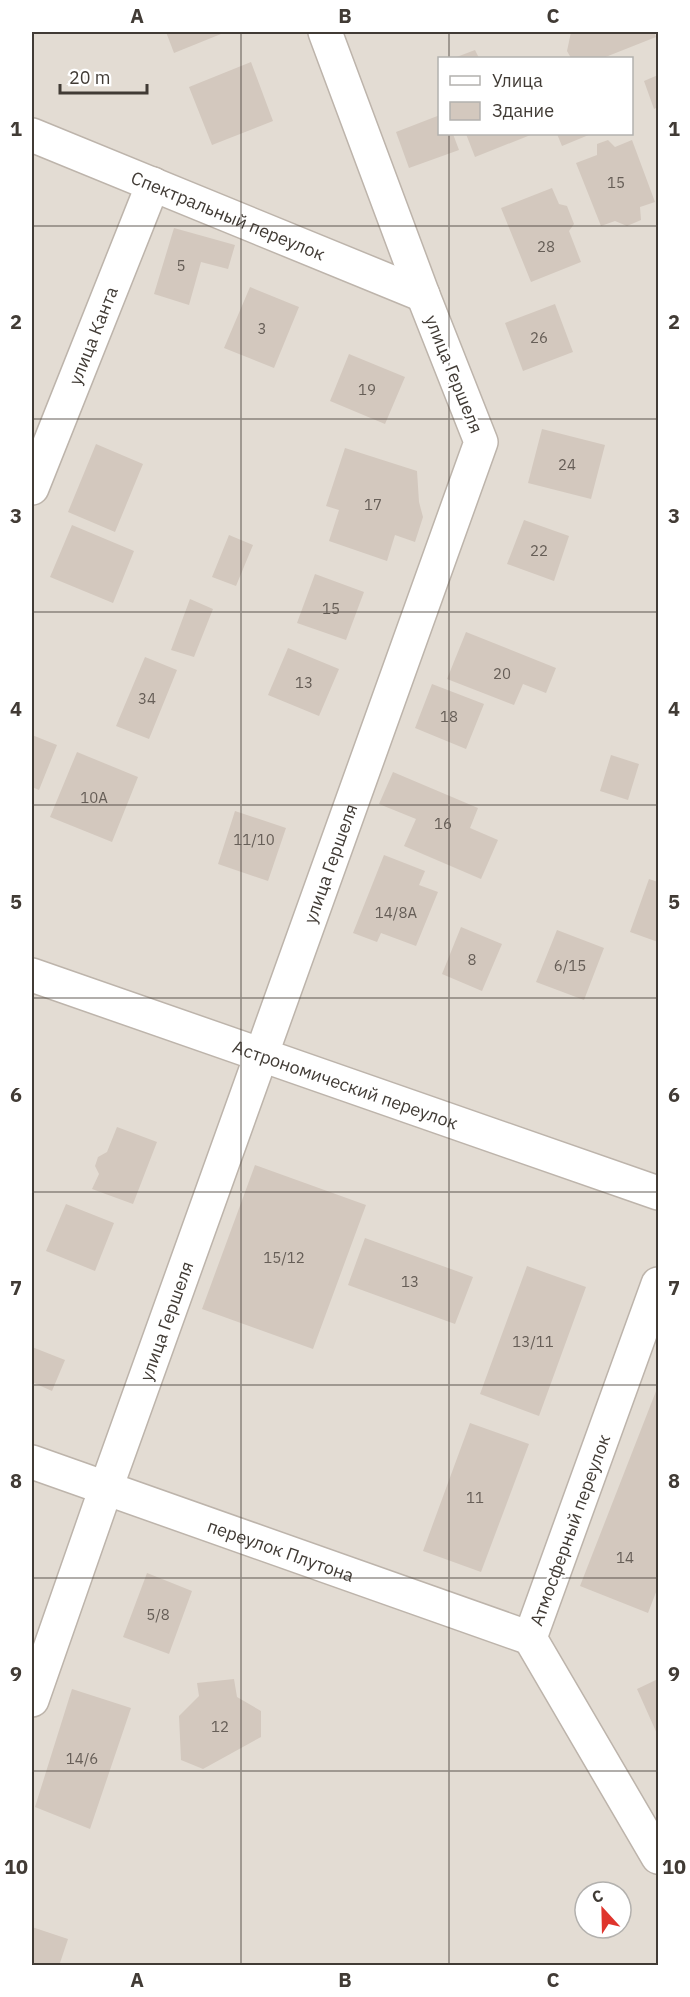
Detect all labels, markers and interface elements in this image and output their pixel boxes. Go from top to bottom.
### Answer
text: A [130,2,144,29]
text: B [338,2,352,29]
text: C [546,2,560,29]
scale bar [60,57,147,95]
legend [438,57,633,135]
text: 20 m [69,66,111,89]
text: Улица [492,69,543,92]
text: Здание [492,99,554,122]
text: 1 [10,115,22,142]
text: 1 [668,115,680,142]
street label: Спектральный переулок [128,165,329,265]
house number: 15 [607,173,625,192]
house number: 28 [537,237,555,256]
house number: 5 [176,256,186,275]
street label: улица Канта [63,283,123,388]
text: 2 [10,308,22,335]
text: 2 [668,308,680,335]
street label: улица Гершеля [420,311,488,437]
house number: 3 [257,319,267,338]
house number: 26 [530,328,548,347]
house number: 19 [358,380,376,399]
house number: 24 [558,455,576,474]
house number: 17 [364,495,382,514]
text: 3 [10,502,22,529]
text: 3 [668,502,680,529]
house number: 22 [530,541,548,560]
house number: 15 [322,599,340,618]
house number: 20 [493,664,511,683]
house number: 13 [295,673,313,692]
house number: 34 [138,689,156,708]
text: 4 [10,695,22,722]
text: 4 [668,695,680,722]
house number: 18 [440,707,458,726]
house number: 10А [80,788,108,807]
street label: улица Гершеля [298,800,362,927]
house number: 16 [434,814,452,833]
house number: 11/10 [233,830,275,849]
text: 5 [10,888,22,915]
text: 5 [668,888,680,915]
house number: 14/8А [375,903,418,922]
house number: 8 [467,950,477,969]
house number: 6/15 [554,956,586,975]
street label: Астрономический переулок [230,1034,461,1134]
text: 6 [10,1081,22,1108]
text: 6 [668,1081,680,1108]
house number: 15/12 [263,1248,305,1267]
street label: улица Гершеля [134,1258,198,1384]
house number: 13 [401,1272,419,1291]
text: 7 [10,1274,22,1301]
text: 7 [668,1274,680,1301]
house number: 13/11 [512,1332,554,1351]
street label: Атмосферный переулок [525,1431,615,1629]
text: 8 [10,1467,22,1494]
text: 8 [668,1467,680,1494]
house number: 11 [466,1488,484,1507]
street label: переулок Плутона [205,1513,358,1587]
house number: 14 [616,1548,634,1567]
house number: 5/8 [146,1605,170,1624]
text: 9 [10,1660,22,1687]
text: 9 [668,1660,680,1687]
house number: 12 [211,1717,229,1736]
house number: 14/6 [66,1749,98,1768]
text: 10 [4,1853,28,1880]
text: 10 [662,1853,686,1880]
north arrow [573,1880,633,1940]
text: С [589,1885,606,1907]
text: A [130,1966,144,1993]
text: B [338,1966,352,1993]
text: C [546,1966,560,1993]

